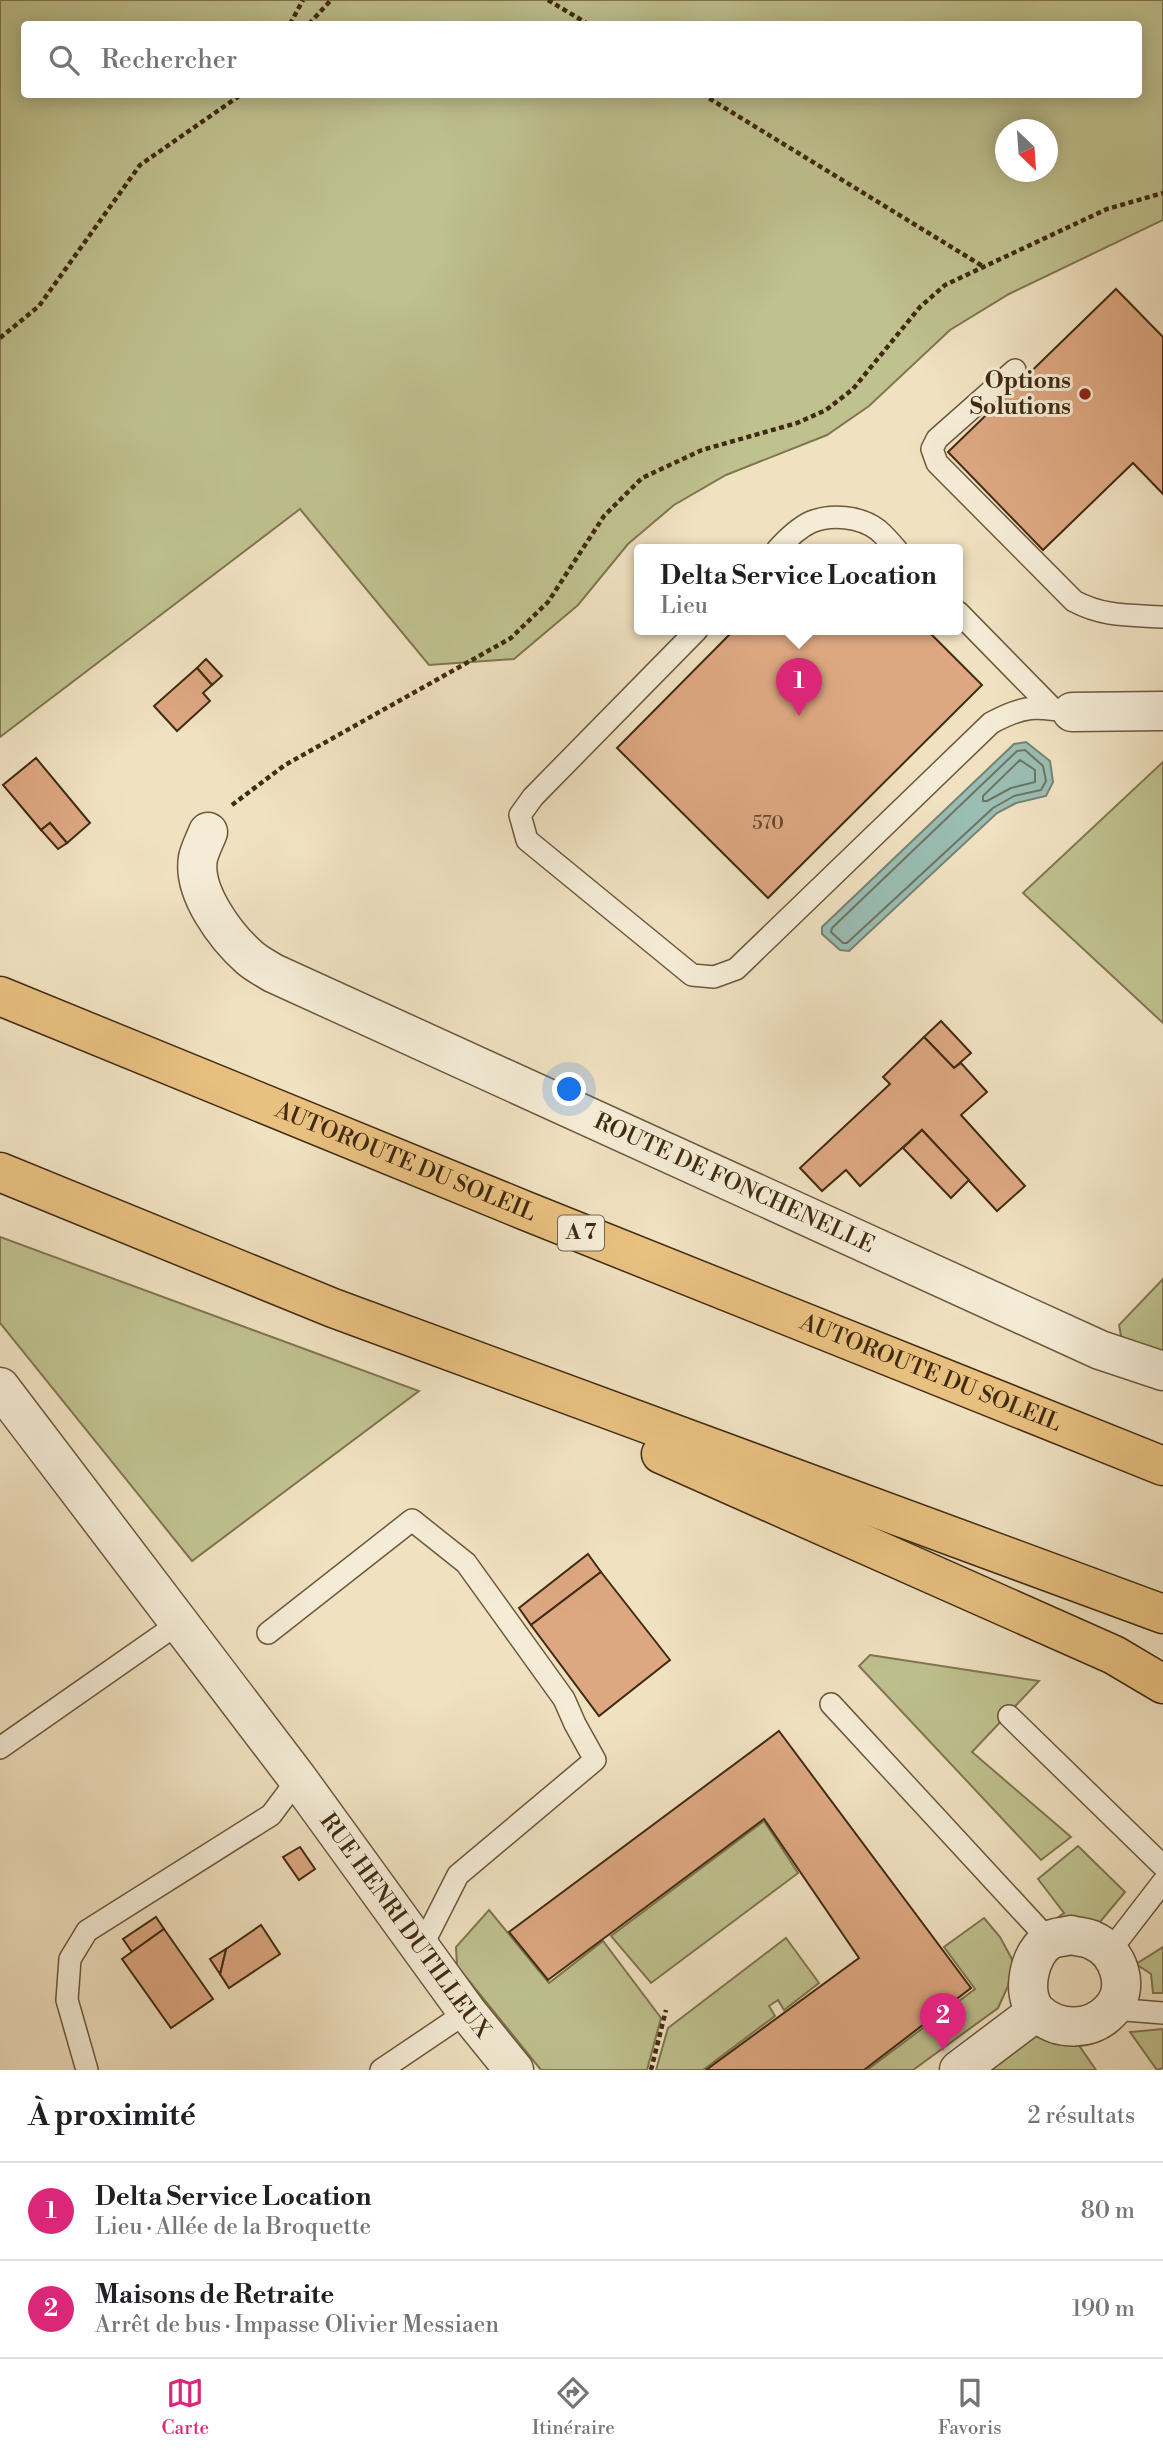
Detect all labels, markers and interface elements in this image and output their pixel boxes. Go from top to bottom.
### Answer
search box [21,21,1142,98]
icon: search [45,41,83,79]
text: Rechercher [101,44,237,76]
north arrow [995,119,1058,182]
place label: Options Solutions [970,367,1071,421]
marker: Options Solutions [1077,386,1093,402]
popup [634,544,963,635]
text: Delta Service Location [660,560,937,592]
text: Lieu [660,592,708,620]
pin: 1 [776,658,822,716]
house number: 570 [752,811,784,835]
your location [552,1072,586,1106]
street label: AUTOROUTE DU SOLEIL [270,1096,540,1227]
street label: ROUTE DE FONCHENELLE [590,1107,879,1259]
road number: A 7 [558,1216,604,1250]
street label: AUTOROUTE DU SOLEIL [795,1308,1065,1438]
street label: RUE HENRI DUTILLEUX [314,1808,497,2045]
pin: 2 [920,1993,966,2051]
text: À proximité [28,2097,196,2135]
text: 2 résultats [1027,2102,1135,2130]
text: Delta Service Location [95,2181,371,2213]
text: 1 [45,2197,57,2225]
text: 80 m [1081,2197,1135,2225]
text: Lieu · Allée de la Broquette [95,2213,371,2241]
text: Maisons de Retraite [95,2279,334,2311]
text: 2 [44,2295,58,2323]
text: 190 m [1072,2295,1135,2323]
text: Arrêt de bus · Impasse Olivier Messiaen [95,2311,499,2339]
tab: Carte [162,2374,209,2440]
tab: Itinéraire [532,2374,615,2440]
tab: Favoris [938,2374,1002,2440]

